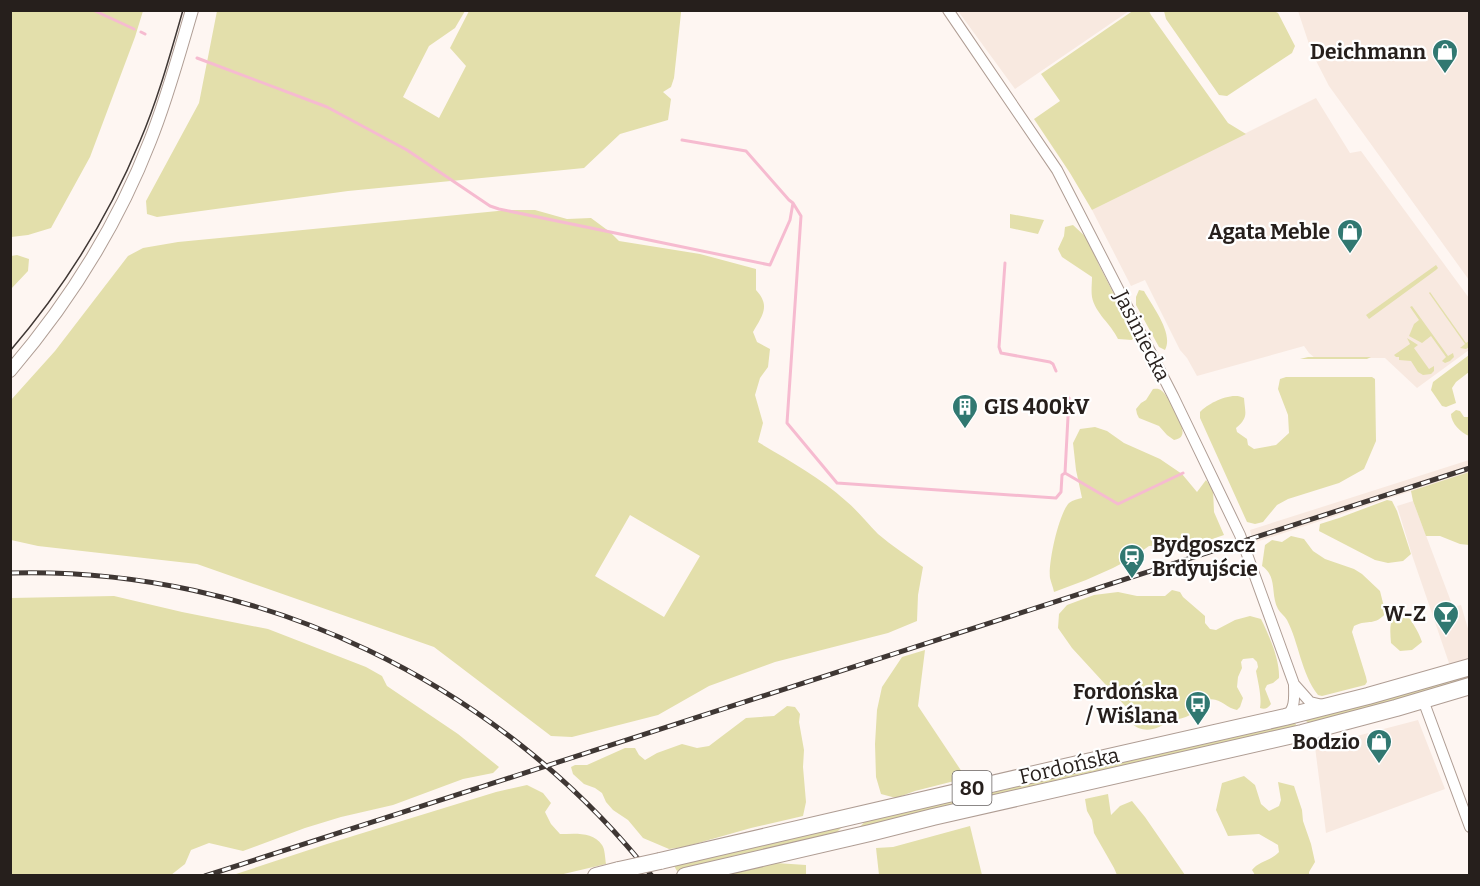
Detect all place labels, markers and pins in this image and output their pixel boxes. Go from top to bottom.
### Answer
shop icon: Deichmann [1430,37,1460,75]
place label: Deichmann [1310,39,1426,65]
shop icon: Agata Meble [1335,217,1365,255]
place label: Agata Meble [1208,219,1330,245]
building icon: GIS 400kV [950,392,980,430]
place label: GIS 400kV [984,394,1090,420]
place label: Bydgoszcz Brdyujście [1152,532,1258,582]
station icon: Bydgoszcz Brdyujście [1117,542,1147,580]
bar icon: W-Z [1431,599,1461,637]
place label: W-Z [1383,601,1426,627]
place label: Fordońska / Wiślana [1073,679,1178,729]
bus stop icon: Fordońska / Wiślana [1183,689,1213,727]
shop icon: Bodzio [1364,727,1394,765]
place label: Bodzio [1292,729,1360,755]

